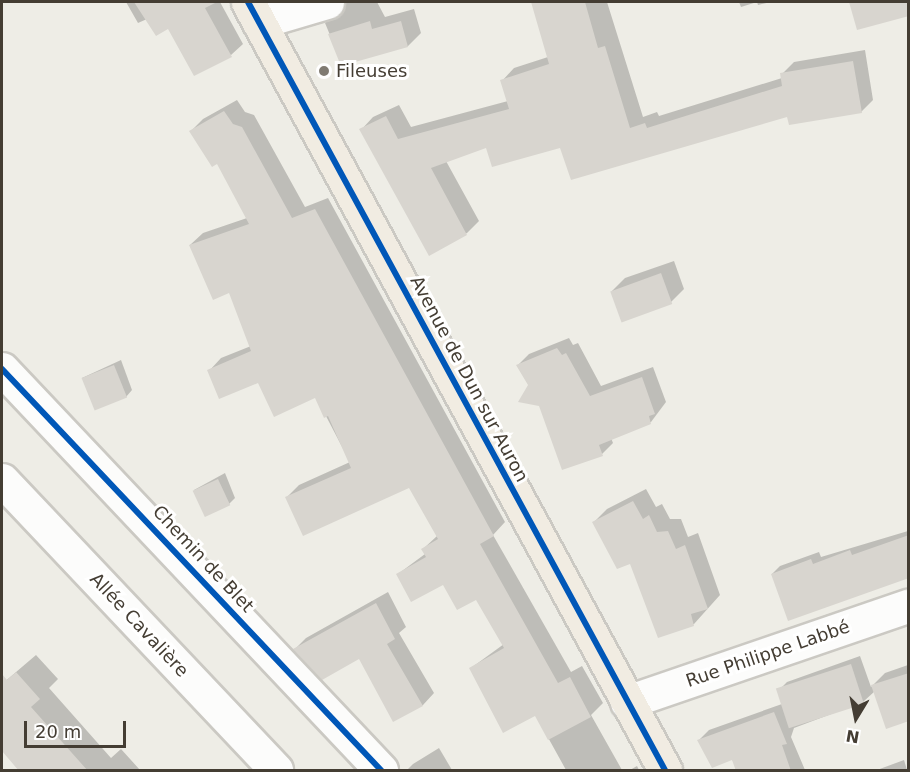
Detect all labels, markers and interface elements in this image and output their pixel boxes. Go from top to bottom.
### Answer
place label: Fileuses [336,60,407,82]
marker: Fileuses [317,64,331,78]
street label: Avenue de Dun sur Auron [405,272,533,486]
street label: Chemin de Blet [148,501,258,617]
street label: Allée Cavalière [85,568,193,682]
street label: Rue Philippe Labbé [683,616,853,692]
north arrow [826,688,886,748]
scale bar [27,709,129,747]
text: 20 m [35,721,81,742]
text: N [845,726,861,747]

